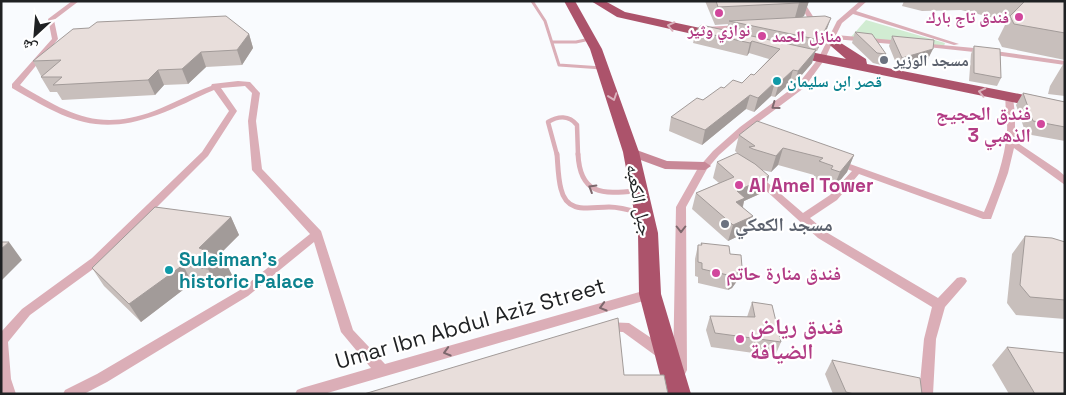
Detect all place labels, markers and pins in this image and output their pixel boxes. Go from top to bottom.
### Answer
marker: نوازي وثير [713,7,725,19]
place label: فندق تاج بارك [926,7,1009,28]
marker: فندق تاج بارك [1013,11,1025,23]
place label: نوازي وثير [687,20,750,43]
place label: منازل الحمد [772,26,842,47]
marker: منازل الحمد [756,30,768,42]
place label: مسجد الوزير [893,50,969,71]
marker: مسجد الوزير [878,54,890,66]
place label: قصر ابن سليمان [787,71,882,92]
marker: قصر ابن سليمان [771,75,783,87]
place label: فندق الحجيج الذهبي 3 [936,101,1031,151]
marker: فندق الحجيج الذهبي 3 [1035,118,1047,130]
place label: Al Amel Tower [749,173,874,198]
marker: Al Amel Tower [733,179,745,191]
place label: مسجد الكعكي [735,212,833,240]
marker: مسجد الكعكي [719,218,731,230]
place label: Suleiman's historic Palace [179,247,314,294]
place label: فندق منارة حاتم [726,261,841,286]
marker: Suleiman's historic Palace [163,264,175,276]
marker: فندق منارة حاتم [710,267,722,279]
place label: فندق رياض الضيافة [750,312,843,365]
marker: فندق رياض الضيافة [734,333,746,345]

